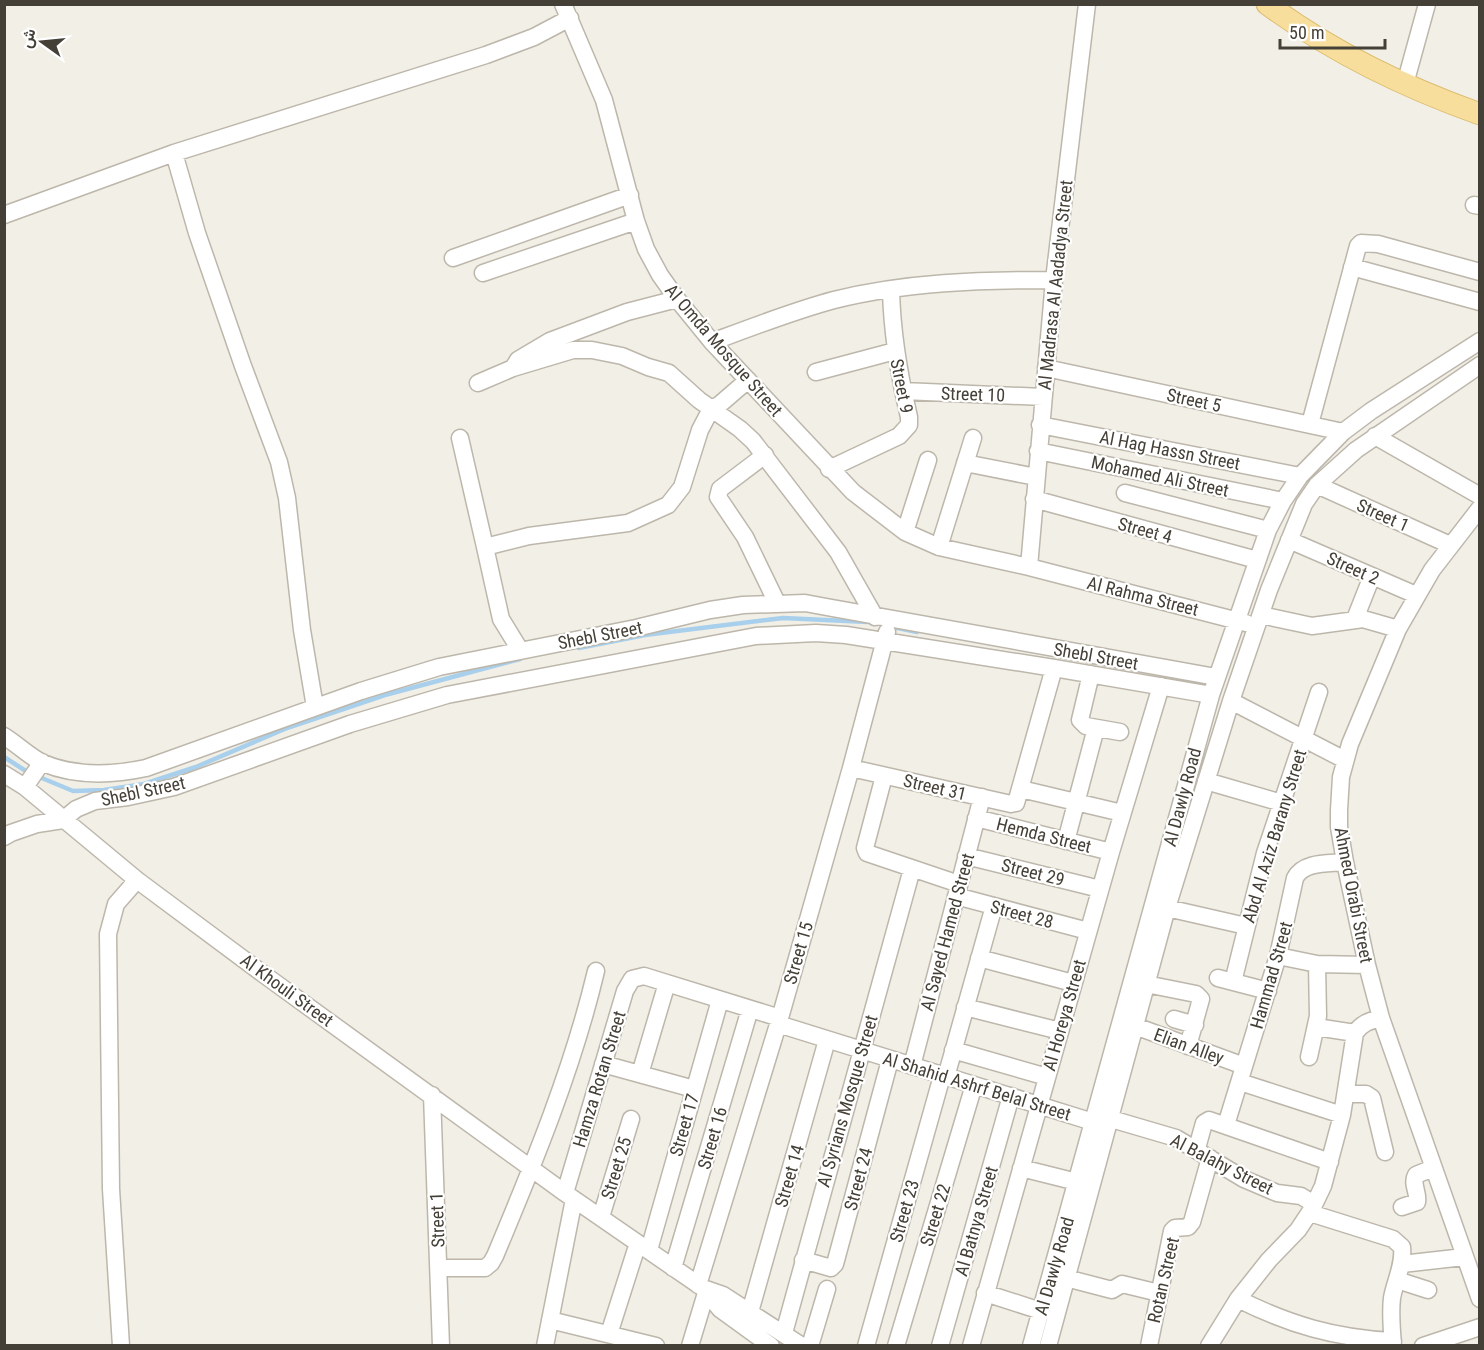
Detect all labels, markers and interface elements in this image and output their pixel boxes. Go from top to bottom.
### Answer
north arrow [12,12,72,72]
scale bar [1280,12,1385,50]
text: 50 m [1289,22,1324,43]
text: ش [16,26,40,50]
street label: Al Madrasa Al Aadadya Street [1034,179,1076,391]
street label: Al Omda Mosque Street [661,280,787,420]
street label: Street 9 [886,357,918,415]
street label: Street 10 [941,382,1005,406]
street label: Street 5 [1165,384,1223,416]
street label: Al Hag Hassn Street [1098,426,1242,474]
street label: Mohamed Ali Street [1089,451,1231,501]
street label: Street 1 [1354,494,1412,536]
street label: Street 4 [1116,513,1174,547]
street label: Street 2 [1324,547,1383,589]
street label: Al Rahma Street [1085,572,1201,620]
street label: Shebl Street [556,617,644,653]
street label: Shebl Street [1052,638,1140,674]
street label: Al Dawly Road [1159,745,1205,849]
street label: Abd Al Aziz Barany Street [1238,747,1310,925]
street label: Street 31 [901,770,969,804]
street label: Shebl Street [99,772,187,810]
street label: Hemda Street [994,813,1094,857]
street label: Ahmed Orabi Street [1331,825,1377,965]
street label: Al Sayed Hamed Street [916,851,978,1013]
street label: Street 29 [999,854,1067,890]
street label: Street 28 [988,896,1056,932]
street label: Street 15 [779,919,817,987]
street label: Hammad Street [1246,919,1296,1031]
street label: Al Khouli Street [237,949,337,1031]
street label: Al Horeya Street [1038,957,1090,1073]
street label: Hamza Rotan Street [568,1008,630,1150]
street label: Al Syrians Mosque Street [812,1013,882,1189]
street label: Elian Alley [1151,1024,1227,1069]
street label: Al Shahid Ashrf Belal Street [881,1047,1073,1125]
street label: Street 17 [665,1091,703,1159]
street label: Street 16 [693,1104,731,1172]
street label: Al Balahy Street [1167,1129,1277,1199]
street label: Street 25 [597,1134,635,1202]
street label: Street 14 [770,1142,808,1210]
street label: Street 24 [840,1145,876,1213]
street label: Al Batnya Street [950,1164,1002,1278]
street label: Street 23 [885,1177,923,1245]
street label: Street 22 [916,1181,954,1249]
street label: Street 1 [426,1192,448,1248]
street label: Al Dawly Road [1030,1214,1078,1318]
street label: Rotan Street [1143,1235,1183,1325]

